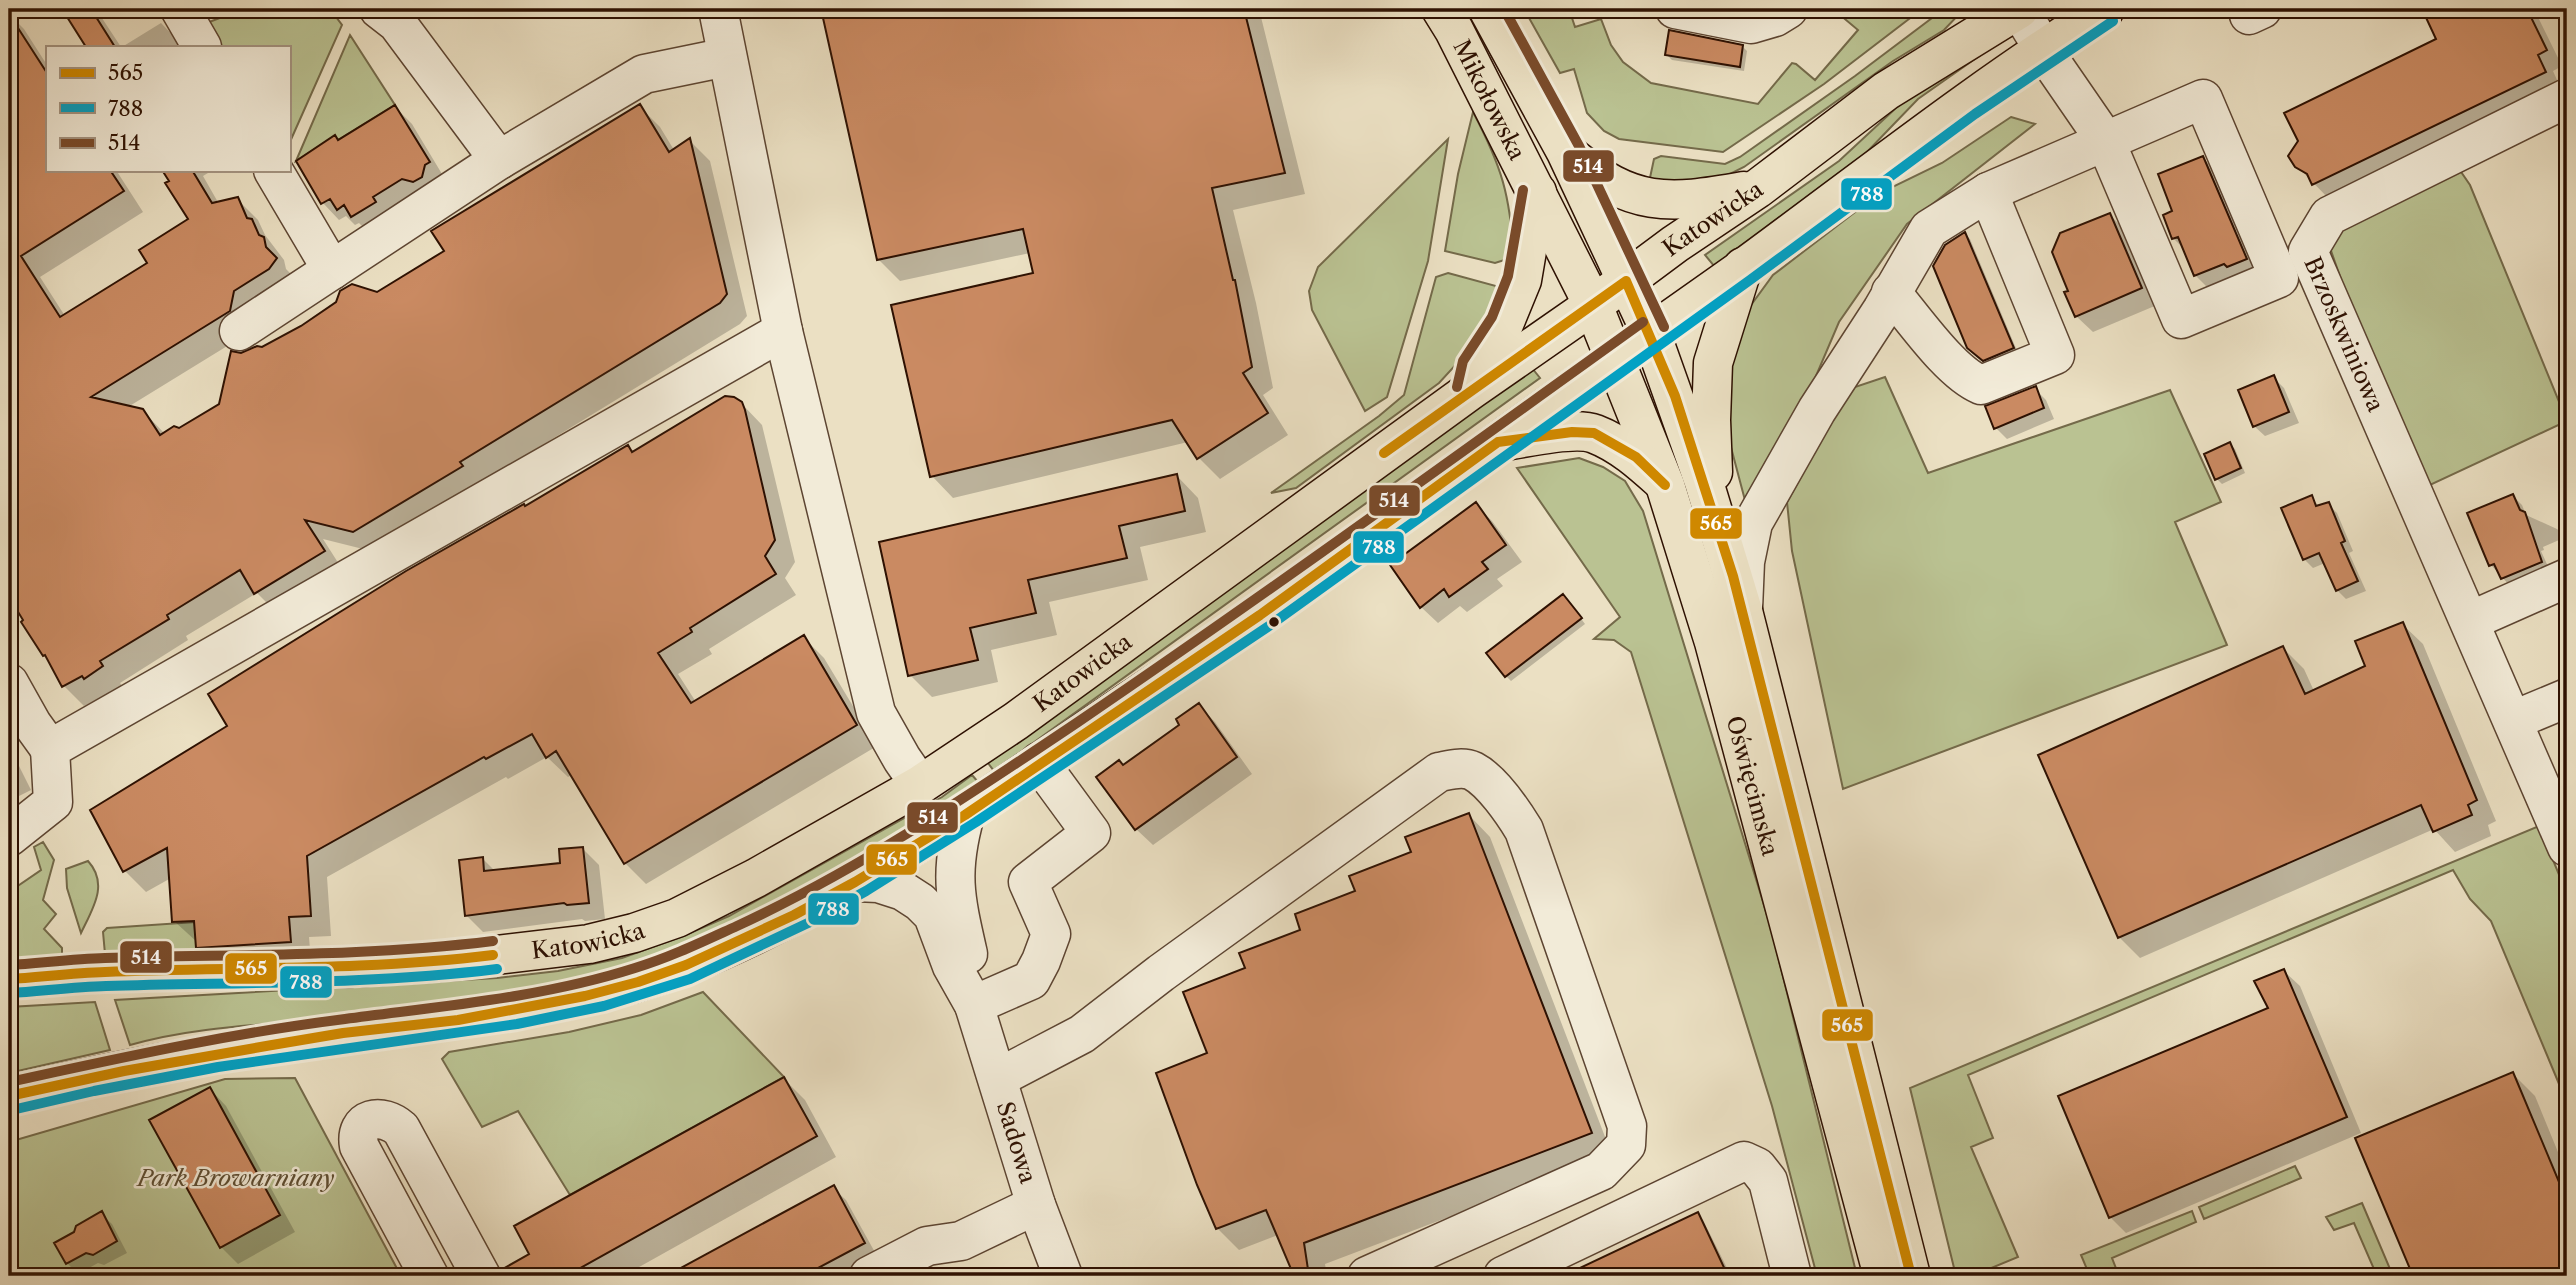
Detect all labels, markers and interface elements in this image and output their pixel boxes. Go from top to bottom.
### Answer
street label: Mikołowska [1447,35,1532,165]
legend [46,46,290,172]
text: 565 [108,60,143,85]
text: 788 [108,96,143,121]
text: 514 [108,130,140,155]
line badge: 514 [1562,149,1615,183]
text: 514 [1573,155,1603,178]
street label: Katowicka [1657,175,1769,262]
line badge: 788 [1840,177,1893,211]
text: 788 [1850,183,1884,206]
street label: Brzoskwiniowa [2298,252,2390,416]
line badge: 514 [1368,484,1421,517]
text: 514 [1379,489,1409,512]
line badge: 565 [1689,507,1743,540]
text: 565 [1700,512,1732,535]
line badge: 788 [1352,530,1405,564]
text: 788 [1362,536,1396,559]
unlabelled marker [1267,615,1281,629]
street label: Katowicka [1028,627,1138,718]
street label: Oświęcimska [1720,713,1785,860]
line badge: 514 [906,801,959,834]
text: 514 [918,806,948,829]
line badge: 565 [865,843,918,876]
text: 565 [876,848,908,871]
line badge: 788 [807,892,860,926]
text: 788 [816,898,850,921]
street label: Katowicka [530,916,649,965]
line badge: 514 [119,940,173,974]
text: 514 [131,946,161,969]
line badge: 565 [224,952,278,985]
text: 565 [235,957,267,980]
line badge: 788 [279,965,333,999]
text: 788 [289,971,323,994]
line badge: 565 [1821,1008,1874,1042]
text: 565 [1831,1014,1863,1037]
street label: Sadowa [991,1098,1043,1187]
park label: Park Browarniany [135,1164,335,1192]

